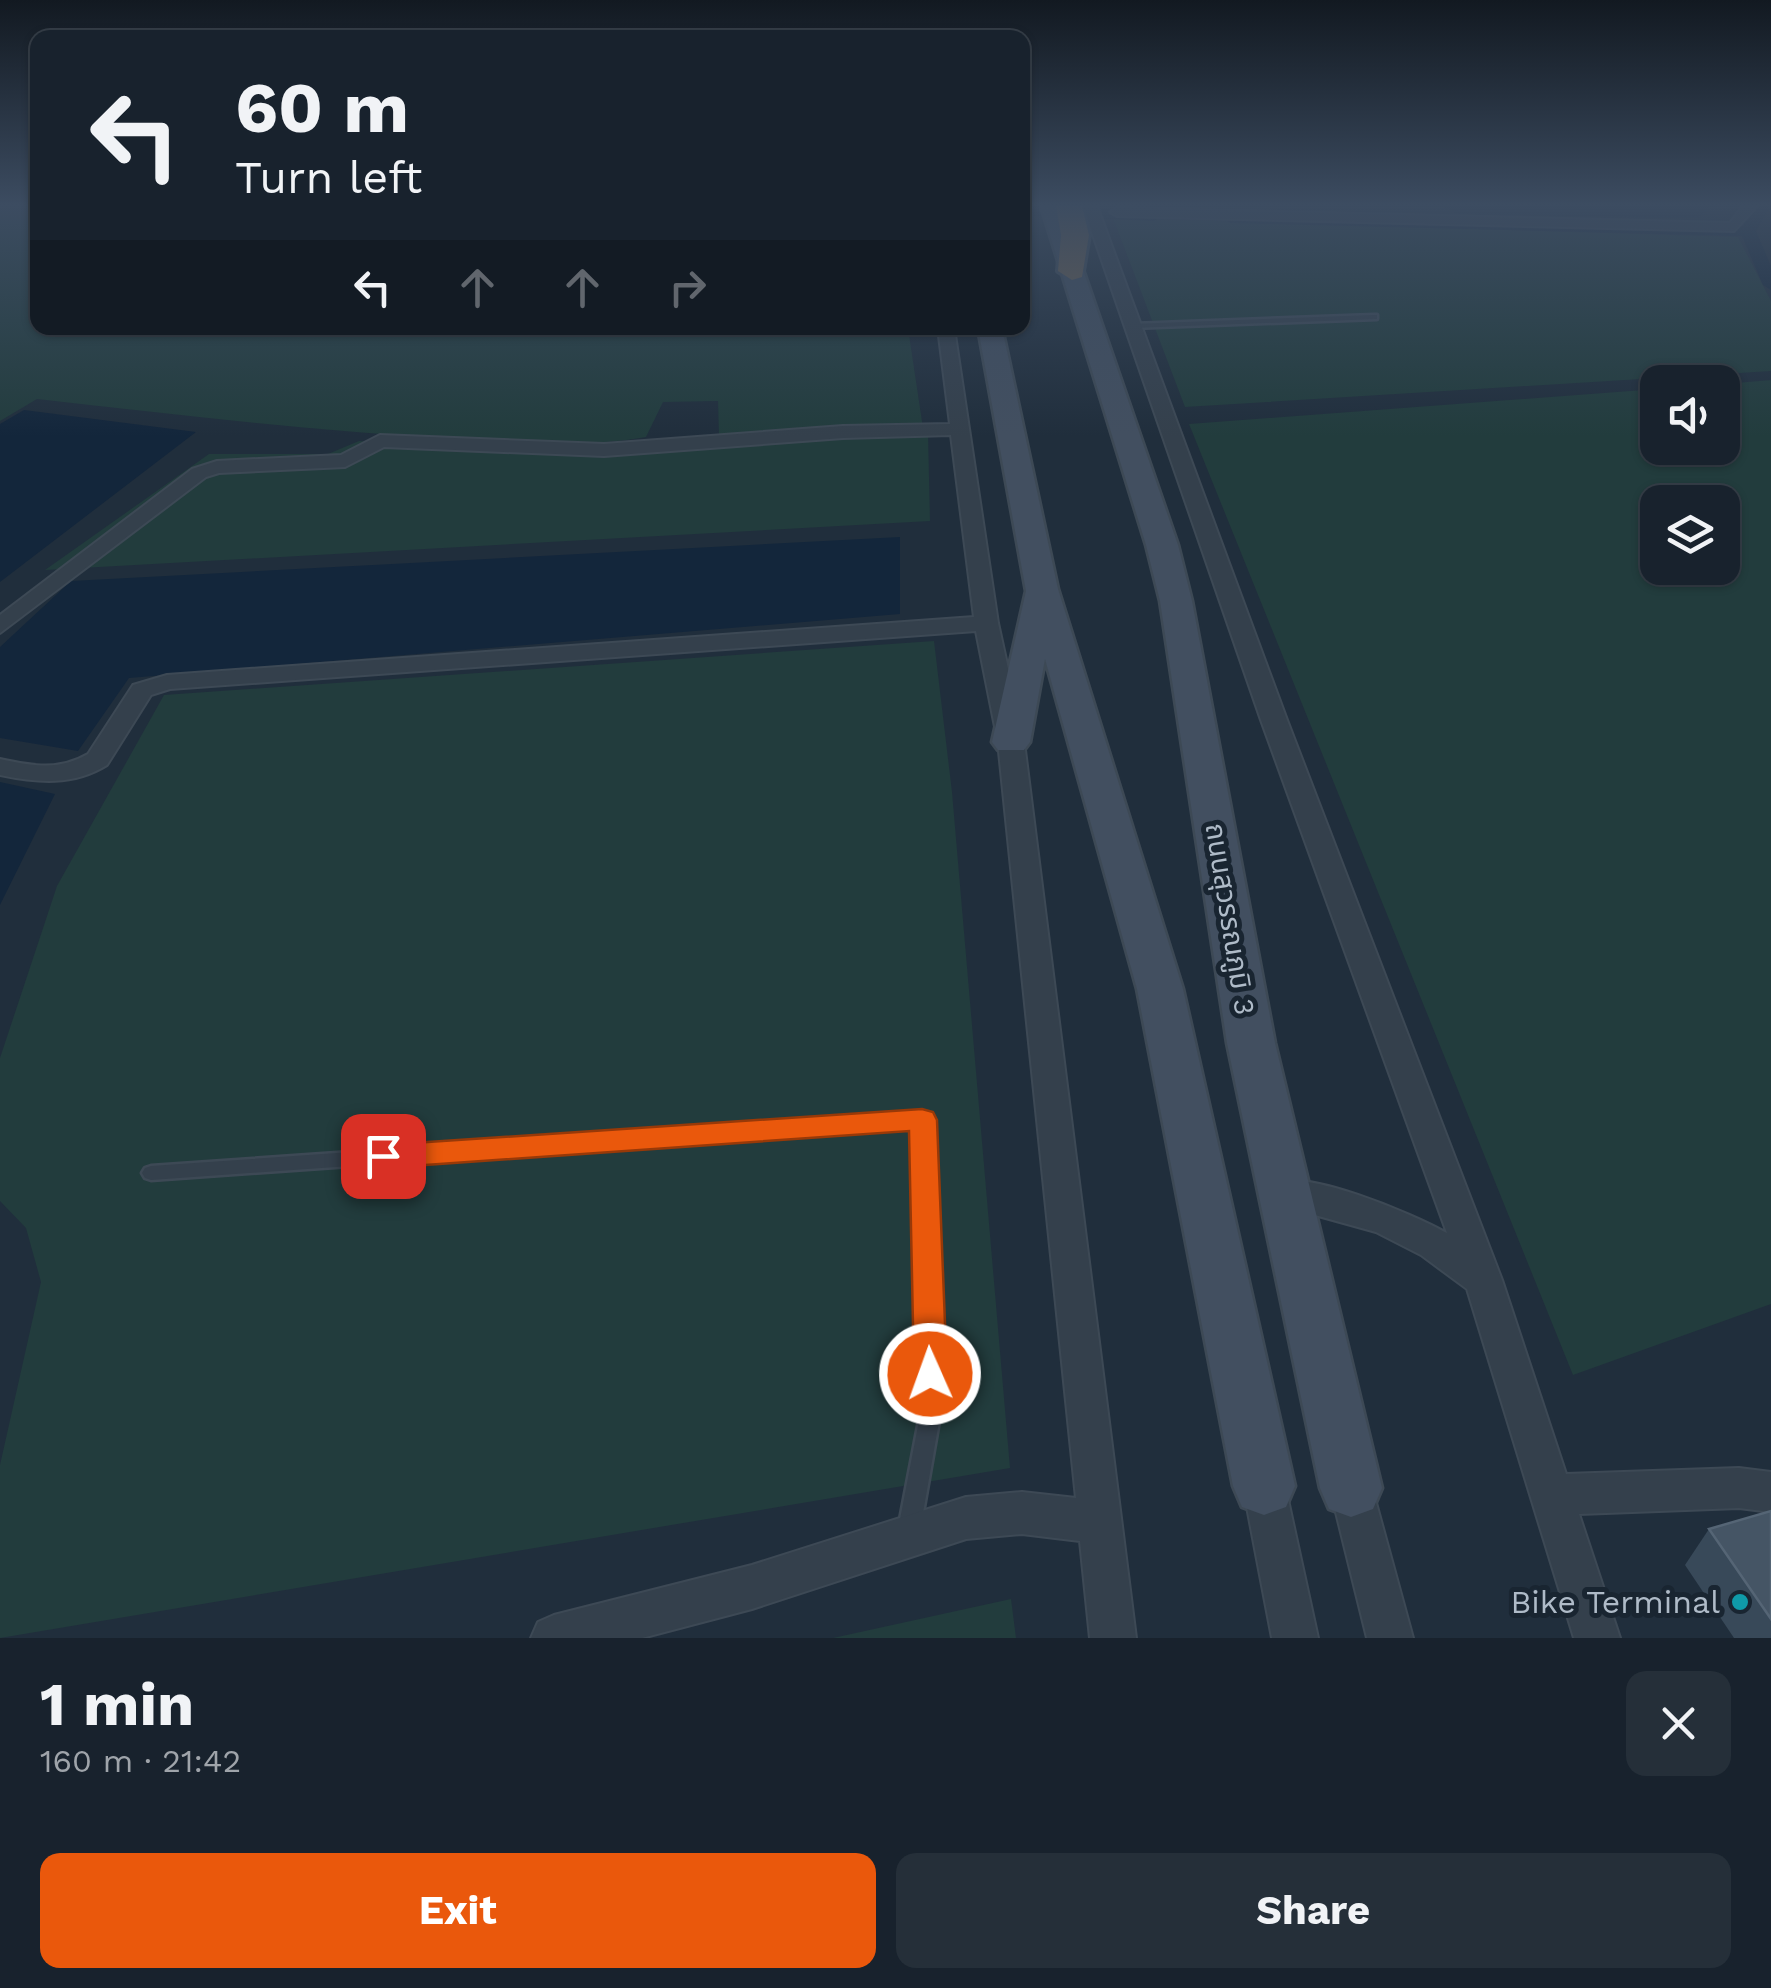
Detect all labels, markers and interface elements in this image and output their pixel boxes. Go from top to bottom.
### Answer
text: 60 m [235,67,409,149]
icon: left [70,70,200,200]
text: Turn left [235,151,422,204]
icon: left [345,260,400,315]
icon: ahead [450,260,505,315]
icon: ahead [555,260,610,315]
icon: right [660,260,715,315]
map controls [1640,365,1740,585]
button: sound [1640,365,1740,465]
button: layers [1640,485,1740,585]
street label: ถนนสุวรรณภูมิ 3 [1198,821,1261,1017]
pin [341,1114,426,1199]
icon: arrive [356,1129,411,1184]
position arrow [878,1322,982,1426]
place label: Bike Terminal [1510,1583,1720,1621]
marker: Bike Terminal [1729,1591,1751,1613]
text: 1 min [40,1669,194,1740]
button: close [1626,1671,1731,1776]
text: 160 m · 21:42 [40,1742,241,1780]
button: Exit [40,1853,876,1968]
button: Share [896,1853,1731,1968]

